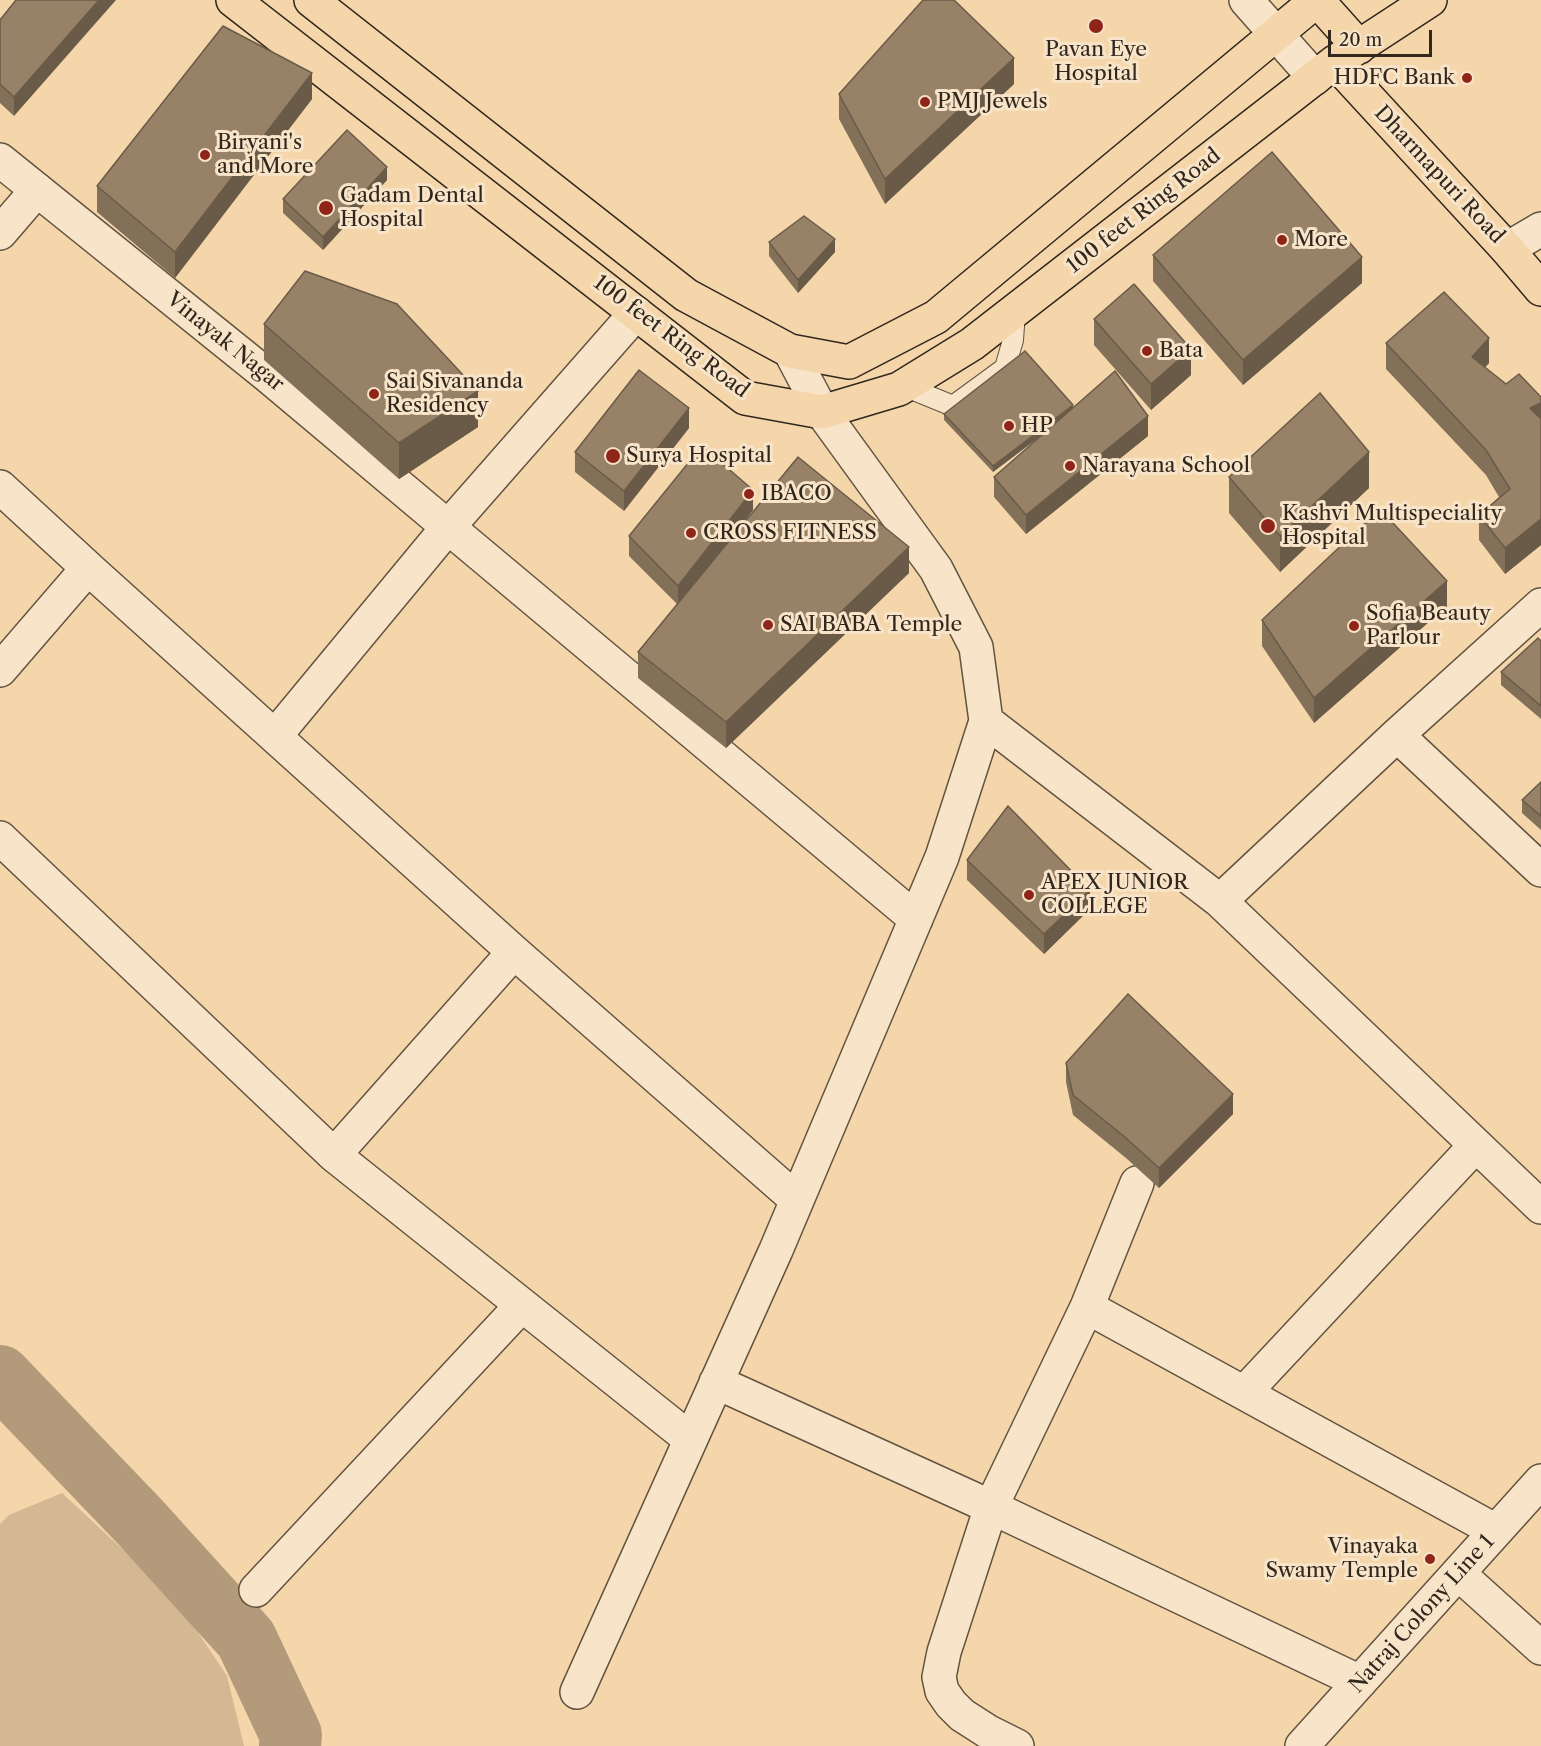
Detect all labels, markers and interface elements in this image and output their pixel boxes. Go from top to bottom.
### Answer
marker: Pavan Eye Hospital [1087,17,1105,35]
scale bar [1331,18,1434,56]
text: 20 m [1339,29,1382,51]
place label: Pavan Eye Hospital [1045,37,1147,87]
place label: HDFC Bank [1334,65,1455,91]
marker: HDFC Bank [1460,71,1474,85]
place label: PMJ Jewels [937,89,1048,115]
marker: PMJ Jewels [918,95,932,109]
street label: Dharmapuri Road [1369,101,1509,249]
place label: Biryani's and More [217,130,314,180]
street label: 100 feet Ring Road [1062,143,1226,279]
marker: Biryani's and More [198,148,212,162]
place label: Gadam Dental Hospital [340,183,484,233]
marker: Gadam Dental Hospital [317,199,335,217]
place label: More [1294,227,1348,253]
marker: More [1275,233,1289,247]
street label: 100 feet Ring Road [588,270,754,404]
street label: Vinayak Nagar [161,287,289,397]
place label: Bata [1159,338,1203,364]
marker: Bata [1140,344,1154,358]
place label: Sai Sivananda Residency [386,369,523,419]
marker: Sai Sivananda Residency [367,387,381,401]
place label: HP [1021,413,1053,439]
marker: HP [1002,419,1016,433]
place label: Surya Hospital [626,443,772,469]
marker: Surya Hospital [604,447,622,465]
place label: Narayana School [1082,453,1250,479]
marker: Narayana School [1063,459,1077,473]
place label: IBACO [761,481,832,507]
marker: IBACO [742,487,756,501]
place label: Kashvi Multispeciality Hospital [1282,501,1502,551]
marker: Kashvi Multispeciality Hospital [1259,517,1277,535]
place label: CROSS FITNESS [703,520,877,546]
marker: CROSS FITNESS [684,526,698,540]
place label: Sofia Beauty Parlour [1366,601,1491,651]
place label: SAI BABA Temple [780,612,962,638]
marker: SAI BABA Temple [761,618,775,632]
marker: Sofia Beauty Parlour [1347,619,1361,633]
place label: APEX JUNIOR COLLEGE [1041,870,1188,920]
marker: APEX JUNIOR COLLEGE [1022,888,1036,902]
street label: Natraj Colony Line 1 [1344,1530,1500,1698]
place label: Vinayaka Swamy Temple [1265,1534,1418,1584]
marker: Vinayaka Swamy Temple [1423,1552,1437,1566]

